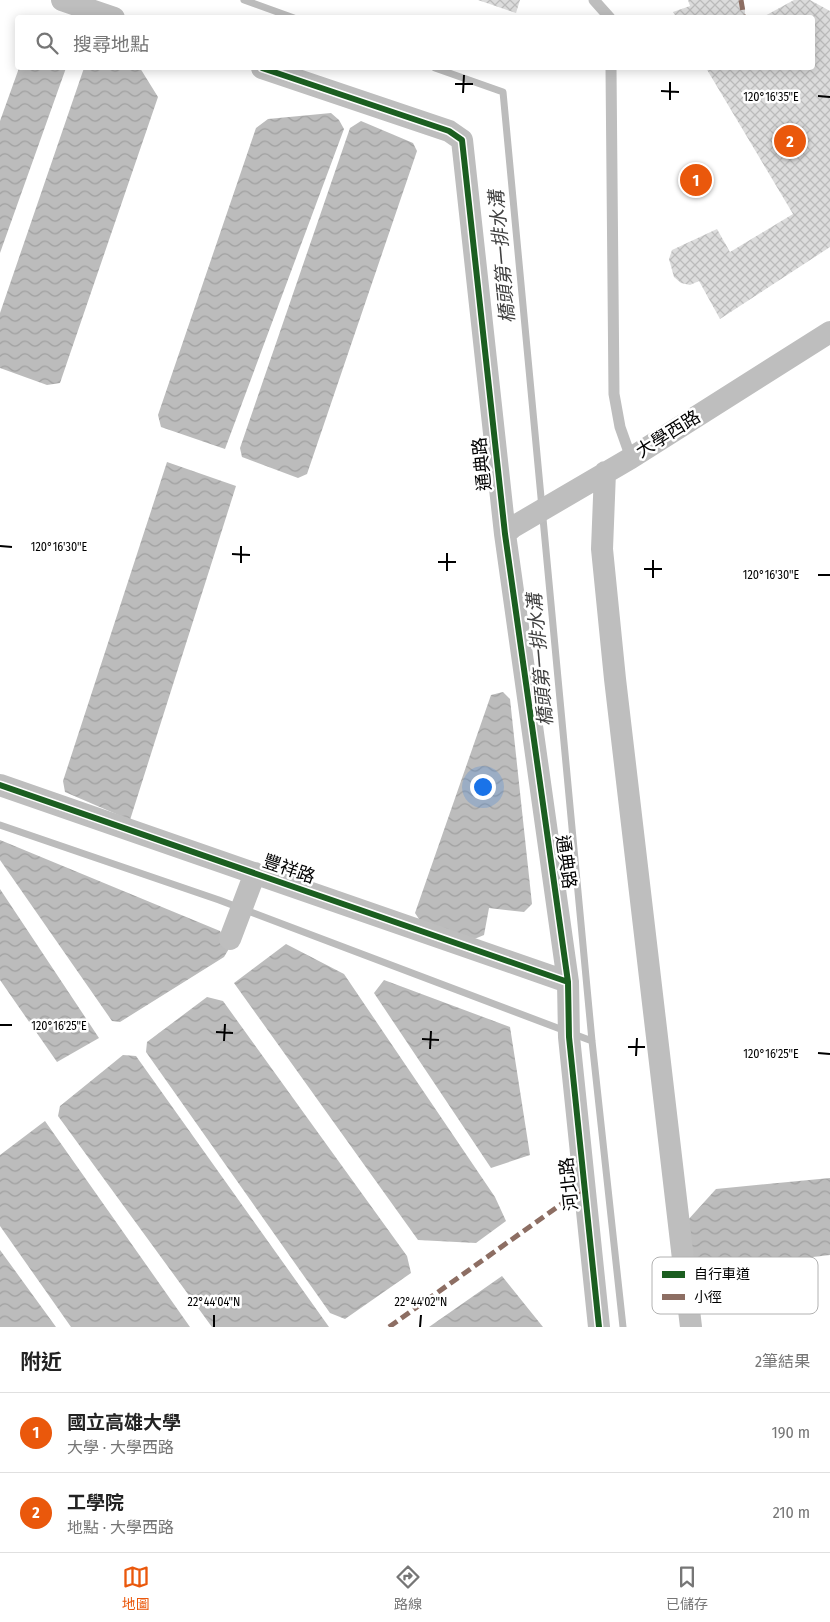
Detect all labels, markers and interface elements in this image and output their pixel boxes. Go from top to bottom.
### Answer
search box [15,15,815,70]
icon: search [33,29,61,57]
text: 搜尋地點 [73,33,149,56]
text: 120°16'35"E [743,90,799,104]
pin: 2 [774,122,806,160]
pin: 1 [680,161,712,199]
water label: 橋頭第一排水溝 [484,187,519,324]
street label: 大學西路 [632,406,704,462]
street label: 通典路 [468,436,496,492]
text: 120°16'30"E [31,540,88,554]
text: 120°16'30"E [743,568,800,582]
water label: 橋頭第一排水溝 [522,590,557,727]
your location [470,774,496,800]
street label: 通典路 [551,834,581,890]
street label: 豐祥路 [260,850,318,888]
text: 120°16'25"E [31,1019,87,1033]
text: 120°16'25"E [743,1047,799,1061]
street label: 河北路 [555,1156,583,1212]
legend [652,1257,818,1314]
text: 自行車道 [694,1266,750,1283]
text: 小徑 [694,1289,722,1306]
text: 22°44'04"N [188,1295,240,1309]
text: 22°44'02"N [395,1295,447,1309]
text: 附近 [20,1349,62,1375]
text: 2筆結果 [755,1352,810,1371]
text: 國立高雄大學 [67,1411,181,1434]
text: 1 [33,1423,39,1442]
text: 190 m [772,1423,810,1442]
text: 大學 · 大學西路 [67,1438,174,1457]
text: 工學院 [67,1491,124,1514]
text: 2 [32,1503,40,1522]
text: 210 m [773,1503,810,1522]
text: 地點 · 大學西路 [67,1518,174,1537]
tab: 地圖 [122,1563,150,1613]
tab: 路線 [394,1563,422,1613]
tab: 已儲存 [666,1563,708,1613]

